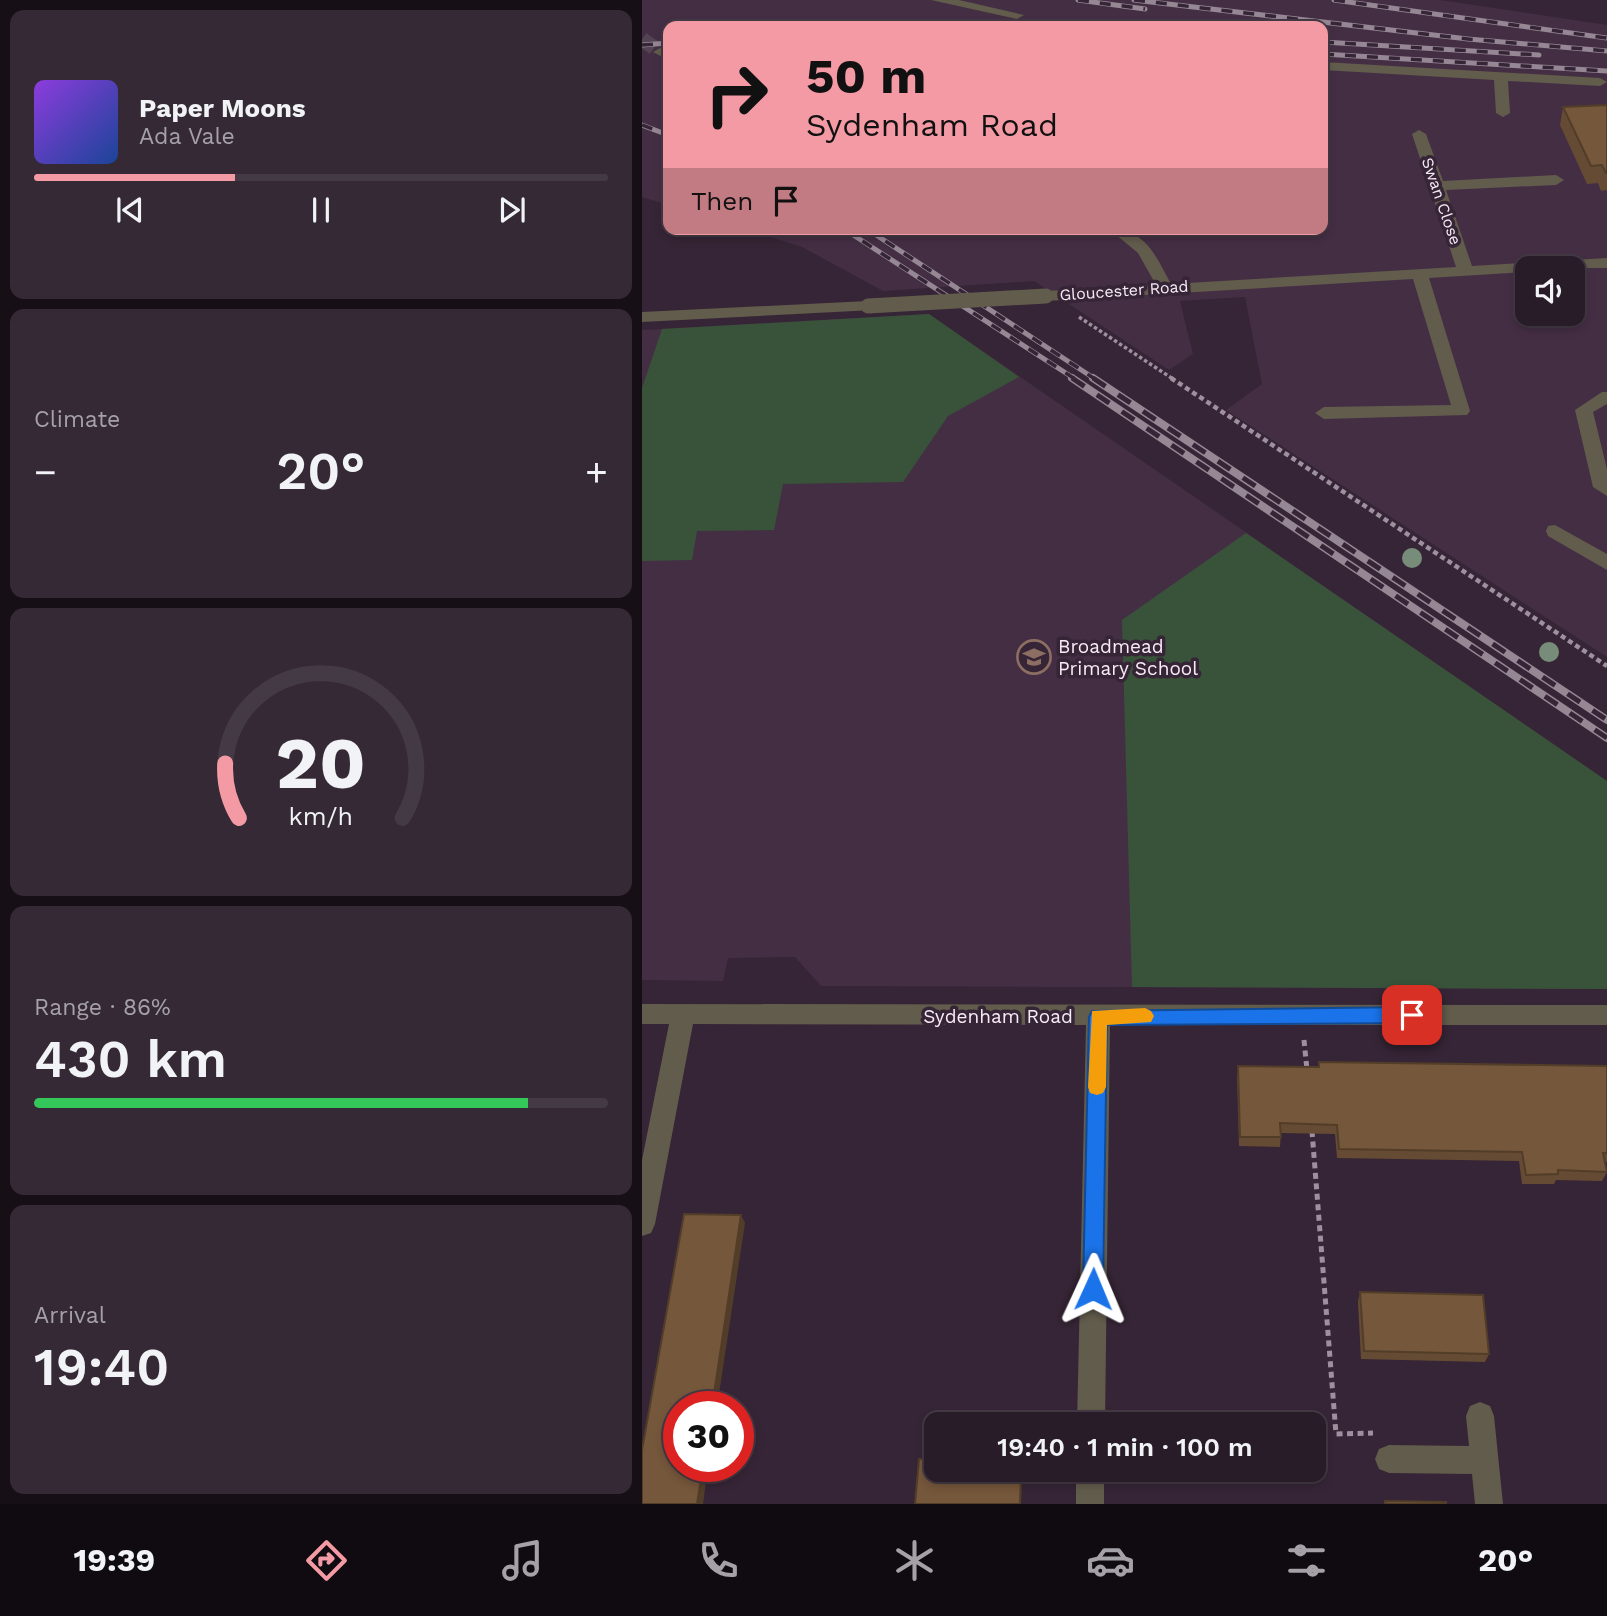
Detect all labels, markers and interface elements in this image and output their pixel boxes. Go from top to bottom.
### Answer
text: 50 m [806,47,926,105]
icon: right [691,49,782,140]
text: Paper Moons [139,93,306,123]
text: Sydenham Road [806,106,1058,144]
text: Ada Vale [139,123,235,150]
street label: Swan Close [1418,155,1465,247]
icon: arrive [767,182,805,220]
text: Then [691,186,753,216]
icon: previous [111,191,149,229]
icon: pause [302,191,340,229]
icon: next [493,191,531,229]
map controls [1515,256,1585,326]
button: sound [1515,256,1585,326]
street label: Gloucester Road [1059,277,1189,304]
text: Climate [34,406,120,433]
text: 20° [277,441,365,502]
text: − [34,450,57,494]
text: + [585,450,608,494]
place label: Broadmead Primary School [1058,635,1198,680]
school or university icon: Broadmead Primary School [1015,638,1053,676]
text: 20 [276,720,366,806]
text: km/h [289,802,353,831]
pin [1382,985,1442,1045]
text: Range · 86% [34,994,171,1021]
icon: arrive [1393,996,1431,1034]
street label: Sydenham Road [923,1005,1073,1028]
text: 430 km [34,1029,227,1090]
position arrow [1056,1252,1130,1326]
text: Arrival [34,1302,106,1329]
text: 19:40 [34,1337,169,1398]
speed limit sign: 30 [663,1391,754,1482]
text: 19:40 · 1 min · 100 m [997,1432,1253,1462]
icon: directions [302,1536,351,1585]
icon: music [498,1536,547,1585]
icon: phone [694,1536,743,1585]
icon: climate [890,1536,939,1585]
icon: car [1086,1536,1135,1585]
icon: filters [1282,1536,1331,1585]
text: 19:39 [73,1541,155,1579]
text: 20° [1478,1541,1533,1579]

